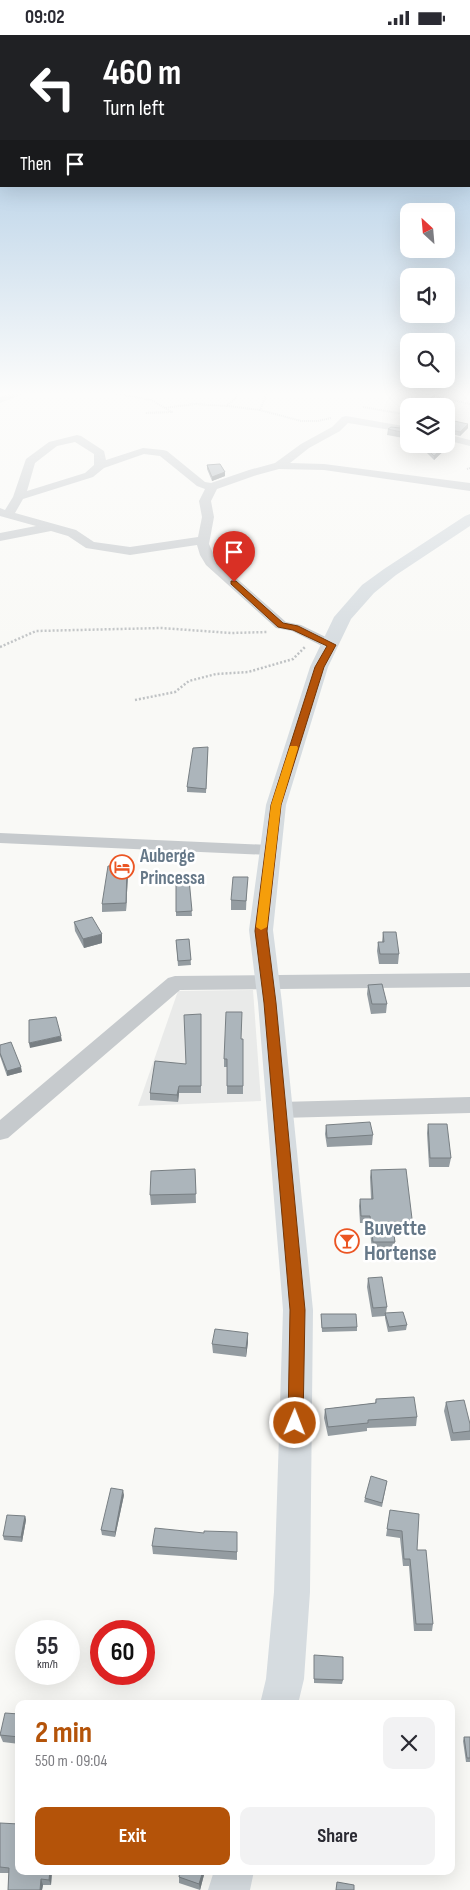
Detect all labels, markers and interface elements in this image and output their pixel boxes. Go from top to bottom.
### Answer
text: 09:02 [25,6,65,29]
text: 460 m [103,52,181,95]
icon: left [20,55,85,120]
text: Turn left [103,95,165,122]
icon: arrive [61,150,89,178]
text: Then [20,153,51,176]
north arrow [400,203,455,257]
map controls [400,203,455,453]
button: sound [400,268,455,323]
button: search [400,333,455,388]
button: layers [400,398,455,453]
pin [213,531,255,582]
icon: arrive [220,538,248,566]
place label: Auberge Princessa [139,845,205,890]
hotel icon: Auberge Princessa [109,854,135,880]
place label: Buvette Hortense [364,1215,437,1267]
bar icon: Buvette Hortense [334,1228,360,1254]
position arrow [268,1396,320,1448]
speed limit sign: 60 [90,1620,155,1685]
text: 55 [37,1631,58,1662]
text: km/h [37,1657,58,1672]
text: 2 min [35,1715,92,1751]
button: close [383,1717,435,1769]
text: 550 m · 09:04 [35,1752,107,1771]
button: Exit [35,1807,230,1865]
button: Share [240,1807,435,1865]

